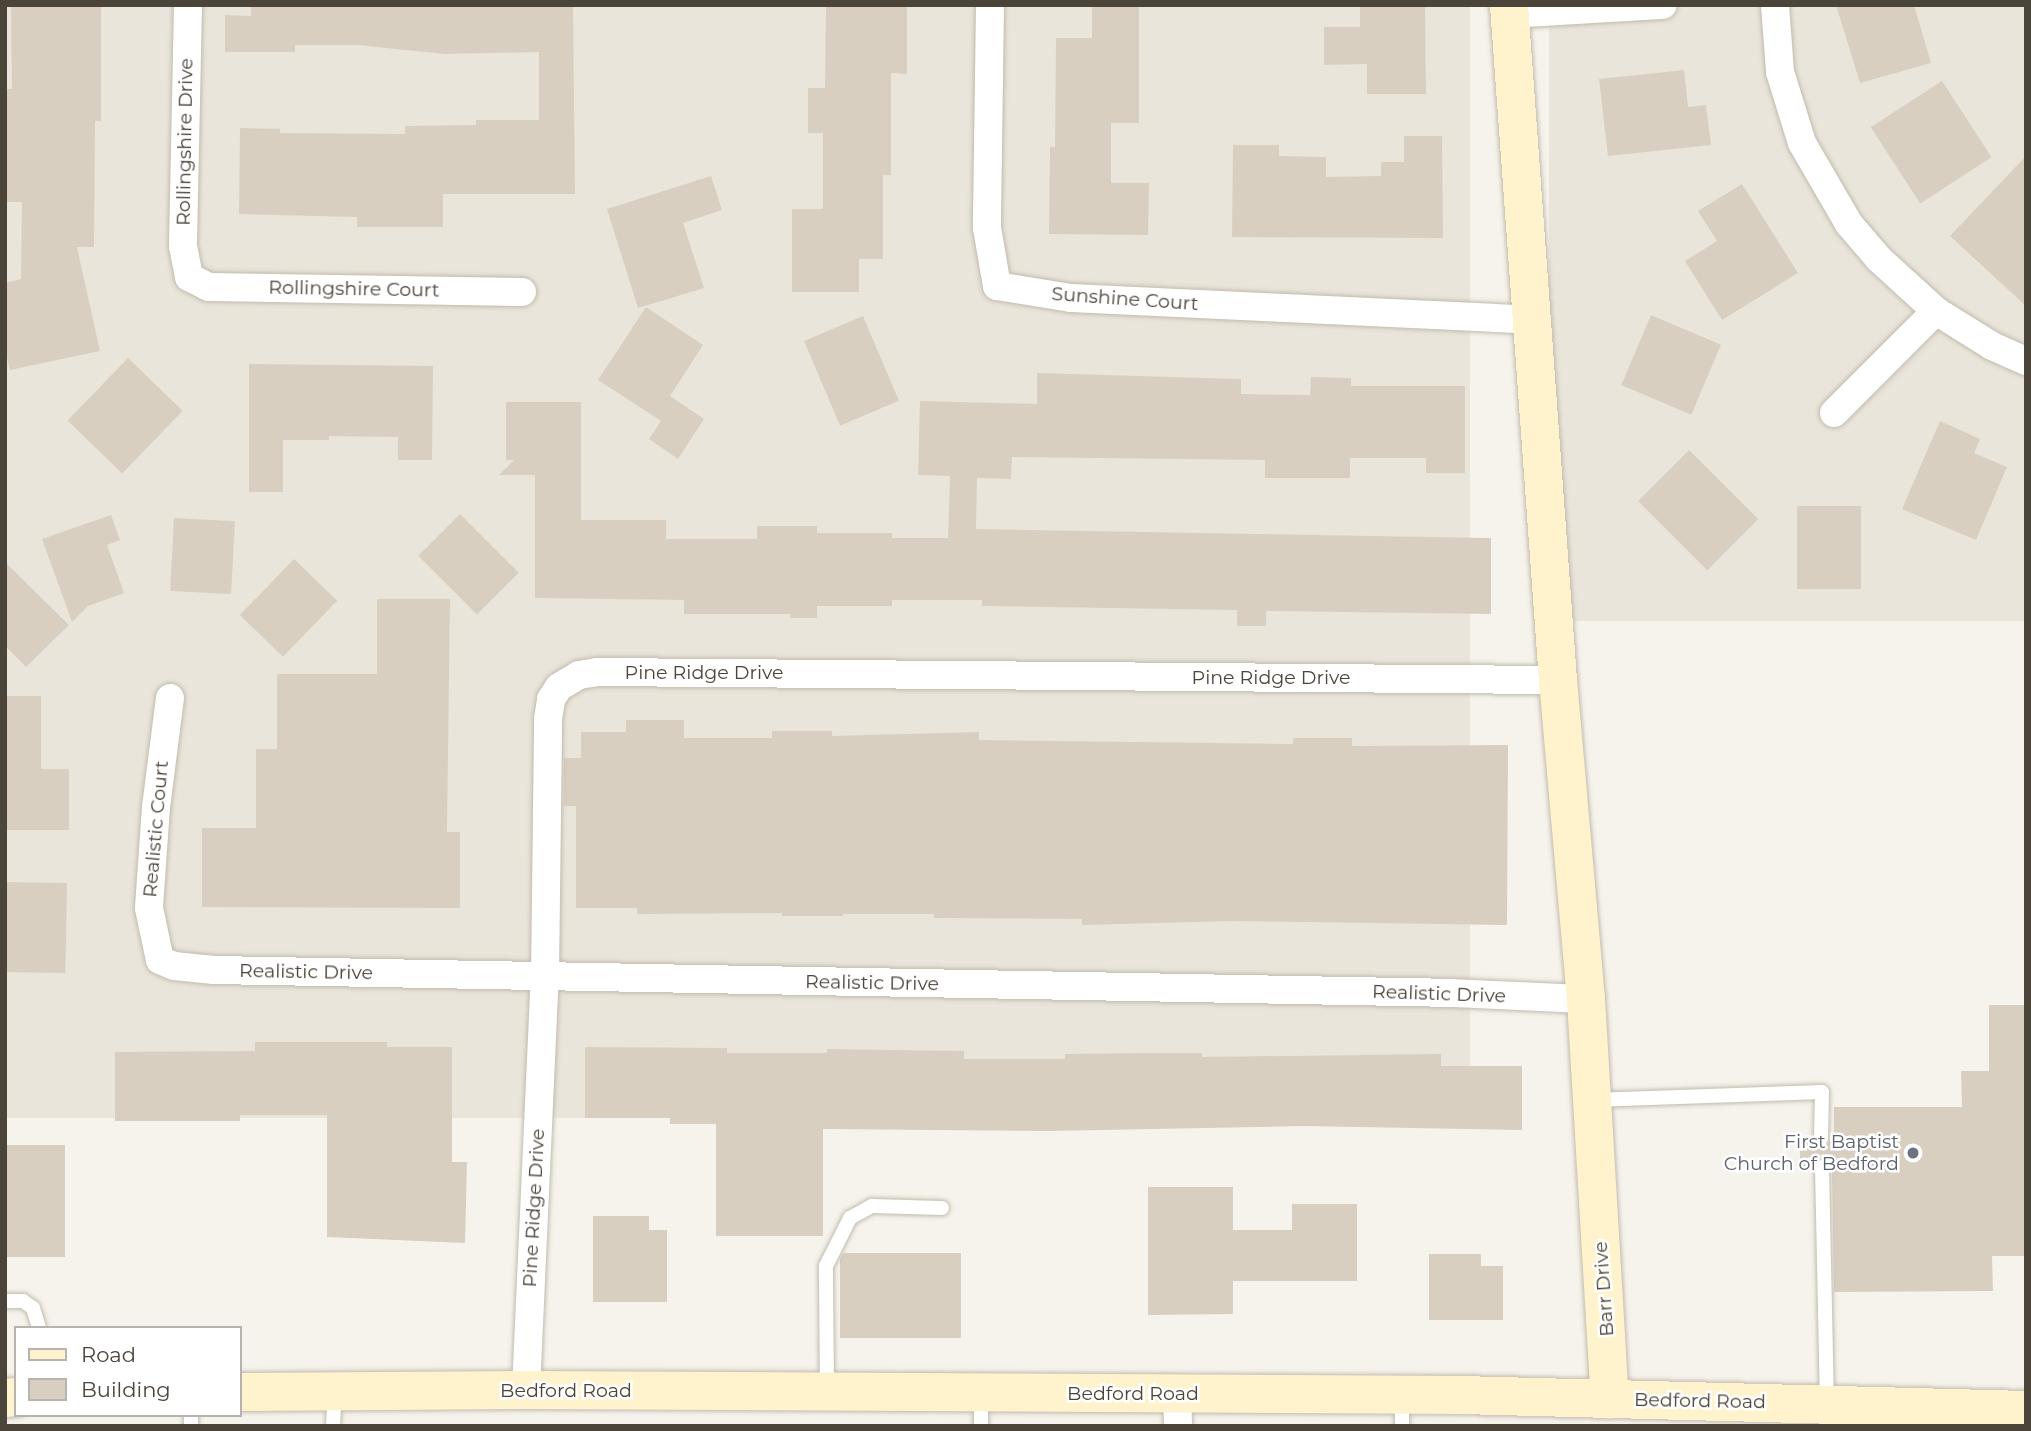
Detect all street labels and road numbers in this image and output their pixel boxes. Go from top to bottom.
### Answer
street label: Rollingshire Drive [172,58,198,226]
street label: Rollingshire Court [268,276,440,302]
street label: Sunshine Court [1051,282,1199,316]
street label: Pine Ridge Drive [624,662,784,684]
street label: Pine Ridge Drive [1191,667,1351,689]
street label: Realistic Court [139,760,173,898]
street label: Realistic Drive [239,959,373,985]
street label: Realistic Drive [805,970,939,996]
street label: Realistic Drive [1372,980,1506,1008]
street label: Pine Ridge Drive [518,1128,550,1288]
street label: Barr Drive [1589,1241,1619,1337]
street label: Bedford Road [500,1380,632,1402]
street label: Bedford Road [1067,1383,1199,1405]
street label: Bedford Road [1634,1388,1766,1414]

